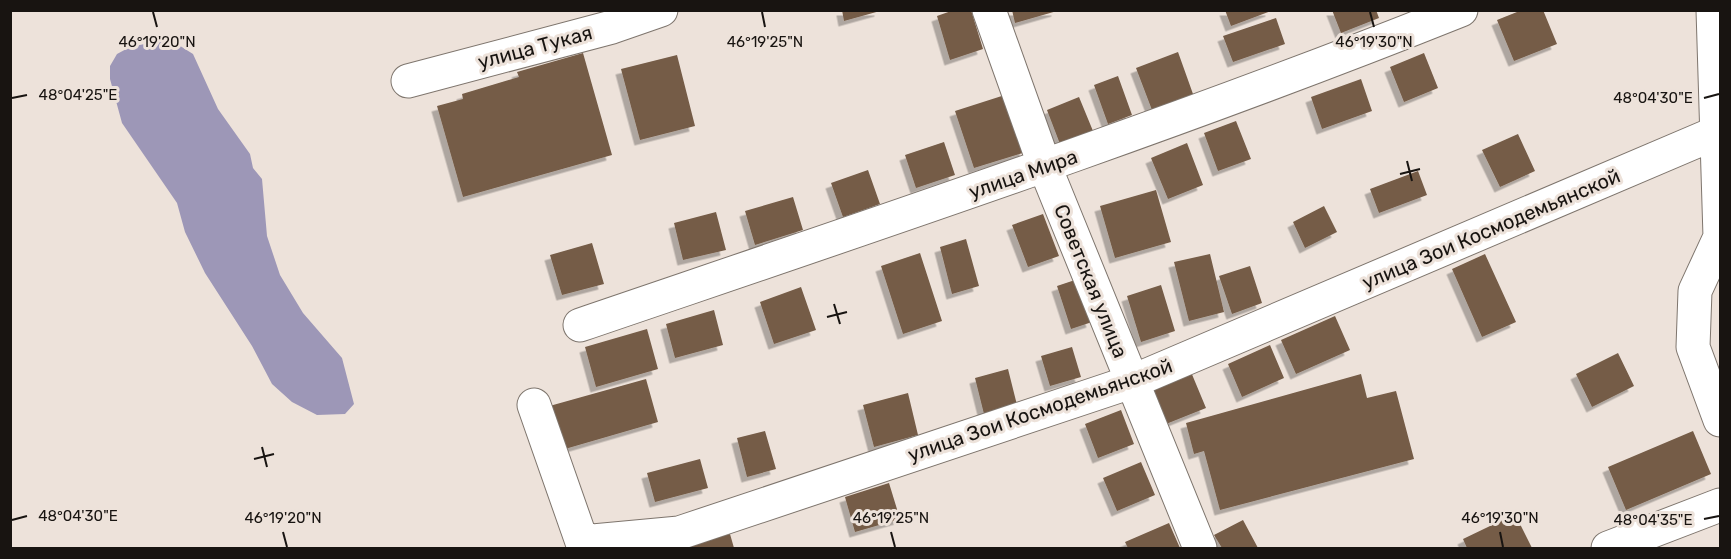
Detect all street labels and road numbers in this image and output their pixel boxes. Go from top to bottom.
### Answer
street label: улица Тукая [475,20,595,74]
street label: улица Мира [965,144,1081,204]
street label: улица Зои Космодемьянской [1358,164,1624,294]
street label: Советская улица [1049,201,1133,361]
street label: улица Зои Космодемьянской [905,353,1175,467]

